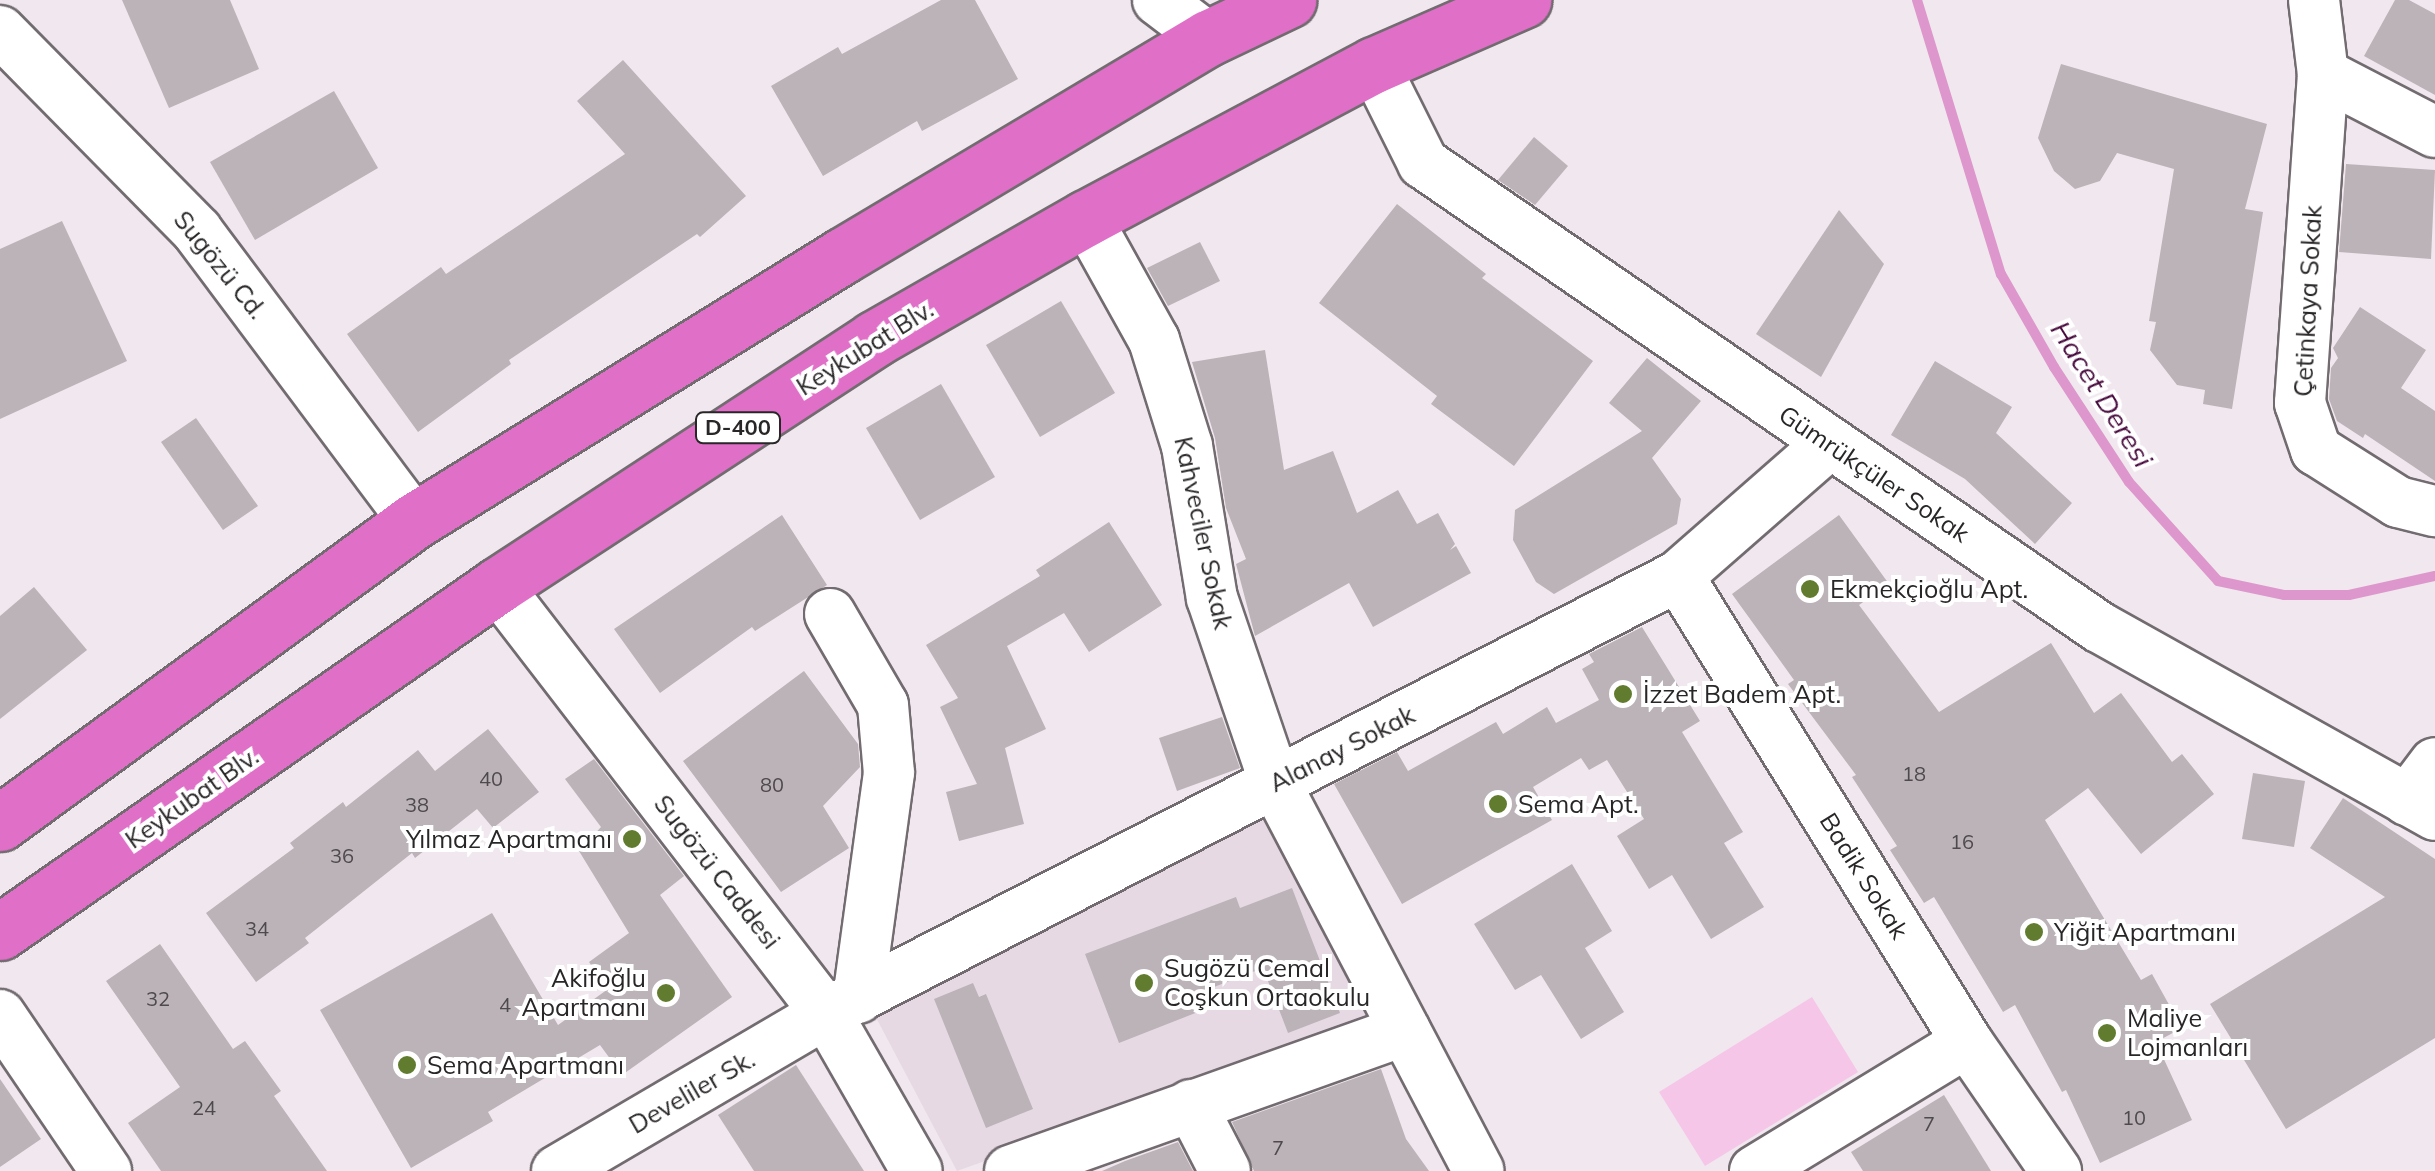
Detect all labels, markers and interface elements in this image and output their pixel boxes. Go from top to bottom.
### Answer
street label: Çetinkaya Sokak [2288,204,2328,398]
street label: Sugözü Cd. [167,205,273,325]
street label: Keykubat Blv. [791,294,939,402]
water label: Hacet Deresi [2044,315,2160,473]
street label: Gümrükçüler Sokak [1773,399,1975,549]
road number: D-400 [693,411,783,445]
street label: Kahveciler Sokak [1168,434,1238,632]
place label: Ekmekçioğlu Apt. [1830,574,2028,604]
marker: Ekmekçioğlu Apt. [1799,578,1821,600]
place label: İzzet Badem Apt. [1643,679,1841,709]
marker: İzzet Badem Apt. [1612,683,1634,705]
street label: Alanay Sokak [1264,700,1420,798]
street label: Keykubat Blv. [120,741,264,855]
house number: 18 [1902,761,1926,785]
house number: 40 [479,766,503,790]
house number: 80 [760,772,784,796]
street label: Sugözü Caddesi [648,789,786,955]
place label: Sema Apt. [1518,789,1639,819]
house number: 38 [405,792,429,816]
marker: Sema Apt. [1487,793,1509,815]
street label: Badik Sokak [1813,807,1915,945]
place label: Yılmaz Apartmanı [406,824,612,854]
marker: Yılmaz Apartmanı [621,828,643,850]
house number: 16 [1950,829,1974,853]
house number: 36 [330,843,354,867]
house number: 34 [245,916,269,940]
place label: Yiğit Apartmanı [2054,917,2236,947]
marker: Yiğit Apartmanı [2023,921,2045,943]
place label: Sugözü Cemal Coşkun Ortaokulu [1164,954,1370,1013]
place label: Akifoğlu Apartmanı [522,964,646,1023]
marker: Sugözü Cemal Coşkun Ortaokulu [1133,972,1155,994]
marker: Akifoğlu Apartmanı [655,982,677,1004]
house number: 32 [146,986,170,1010]
house number: 4 [499,992,511,1016]
place label: Maliye Lojmanları [2127,1004,2248,1063]
marker: Maliye Lojmanları [2096,1022,2118,1044]
street label: Develiler Sk. [624,1044,760,1140]
place label: Sema Apartmanı [427,1050,624,1080]
marker: Sema Apartmanı [396,1054,418,1076]
house number: 24 [192,1095,216,1119]
house number: 10 [2122,1105,2146,1129]
house number: 7 [1923,1111,1935,1135]
house number: 7 [1272,1135,1284,1159]

